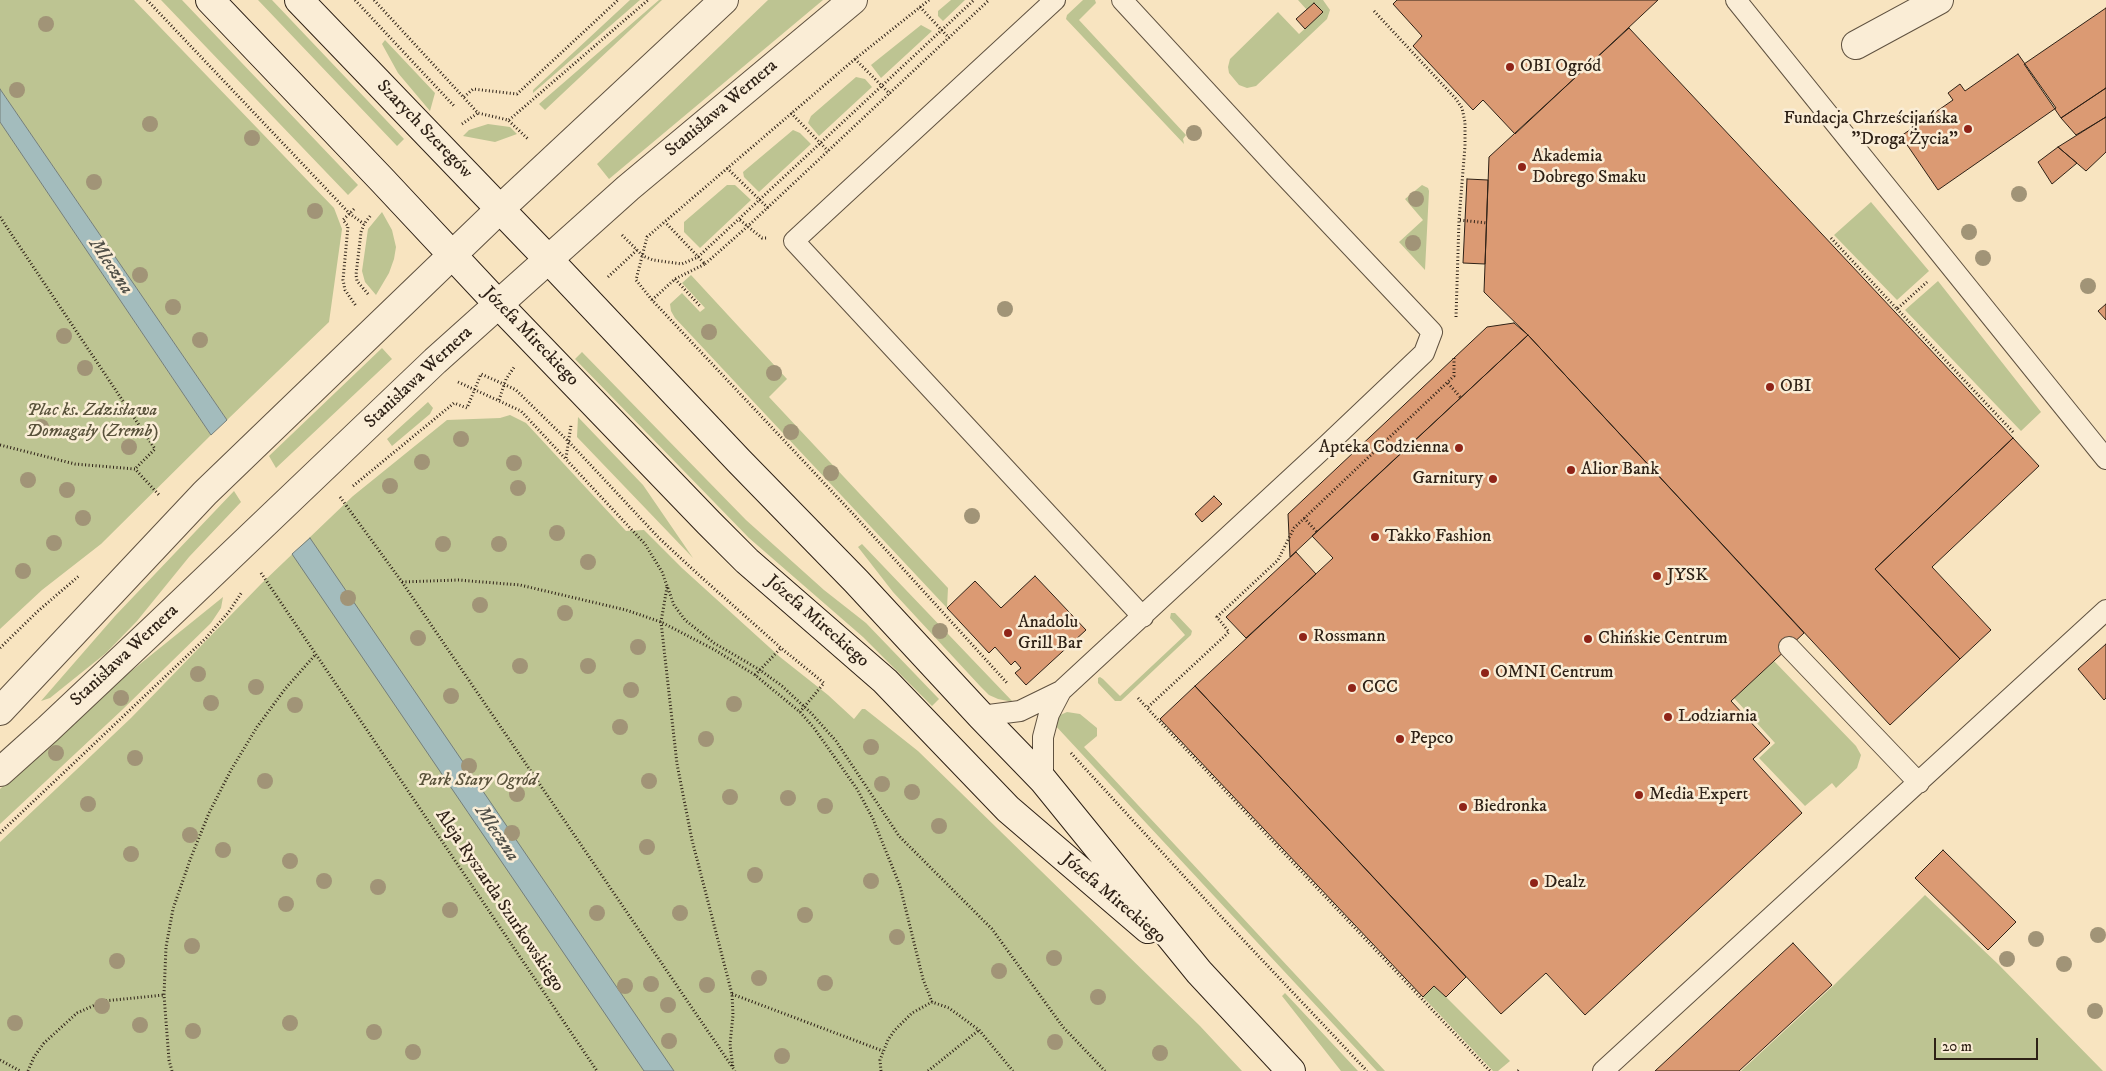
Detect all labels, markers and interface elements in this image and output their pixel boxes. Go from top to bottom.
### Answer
street label: Stanisława Wernera [662,56,782,162]
place label: OBI Ogród [1520,56,1601,78]
marker: OBI Ogród [1504,61,1516,73]
street label: Szarych Szeregów [372,76,476,184]
place label: Fundacja Chrześcijańska "Droga Życia" [1783,108,1958,150]
marker: Fundacja Chrześcijańska "Droga Życia" [1962,123,1974,135]
place label: Akademia Dobrego Smaku [1532,146,1646,188]
marker: Akademia Dobrego Smaku [1516,161,1528,173]
water label: Mleczna [83,235,137,299]
street label: Józefa Mireckiego [477,283,583,391]
street label: Stanisława Wernera [361,322,477,434]
place label: OBI [1780,376,1811,398]
marker: OBI [1764,381,1776,393]
park label: Plac ks. Zdzisława Domagały (Zremb) [26,400,158,442]
place label: Apteka Codzienna [1319,437,1449,459]
marker: Apteka Codzienna [1453,442,1465,454]
place label: Alior Bank [1581,459,1659,481]
marker: Alior Bank [1565,464,1577,476]
place label: Garnitury [1412,468,1483,490]
marker: Garnitury [1487,473,1499,485]
place label: Takko Fashion [1385,526,1491,548]
marker: Takko Fashion [1369,531,1381,543]
place label: JYSK [1667,565,1708,587]
marker: JYSK [1651,570,1663,582]
street label: Józefa Mireckiego [761,571,873,673]
street label: Stanisława Wernera [67,600,183,712]
place label: Anadolu Grill Bar [1018,612,1082,654]
place label: Rossmann [1313,626,1386,648]
marker: Anadolu Grill Bar [1002,627,1014,639]
place label: Chińskie Centrum [1598,628,1728,650]
marker: Rossmann [1297,631,1309,643]
marker: Chińskie Centrum [1582,633,1594,645]
place label: OMNI Centrum [1495,662,1613,684]
marker: OMNI Centrum [1479,667,1491,679]
place label: CCC [1362,677,1398,699]
marker: CCC [1346,682,1358,694]
place label: Lodziarnia [1678,706,1757,728]
marker: Lodziarnia [1662,711,1674,723]
place label: Pepco [1410,728,1453,750]
marker: Pepco [1394,733,1406,745]
park label: Park Stary Ogród [417,770,537,792]
place label: Media Expert [1649,784,1748,806]
marker: Media Expert [1633,789,1645,801]
place label: Biedronka [1473,796,1547,818]
marker: Biedronka [1457,801,1469,813]
water label: Mleczna [469,802,523,866]
street label: Aleja Ryszarda Szurkowskiego [430,806,568,996]
street label: Józefa Mireckiego [1056,849,1170,949]
place label: Dealz [1544,872,1586,894]
marker: Dealz [1528,877,1540,889]
scale bar [1936,1028,2040,1060]
text: 20 m [1942,1037,1972,1056]

